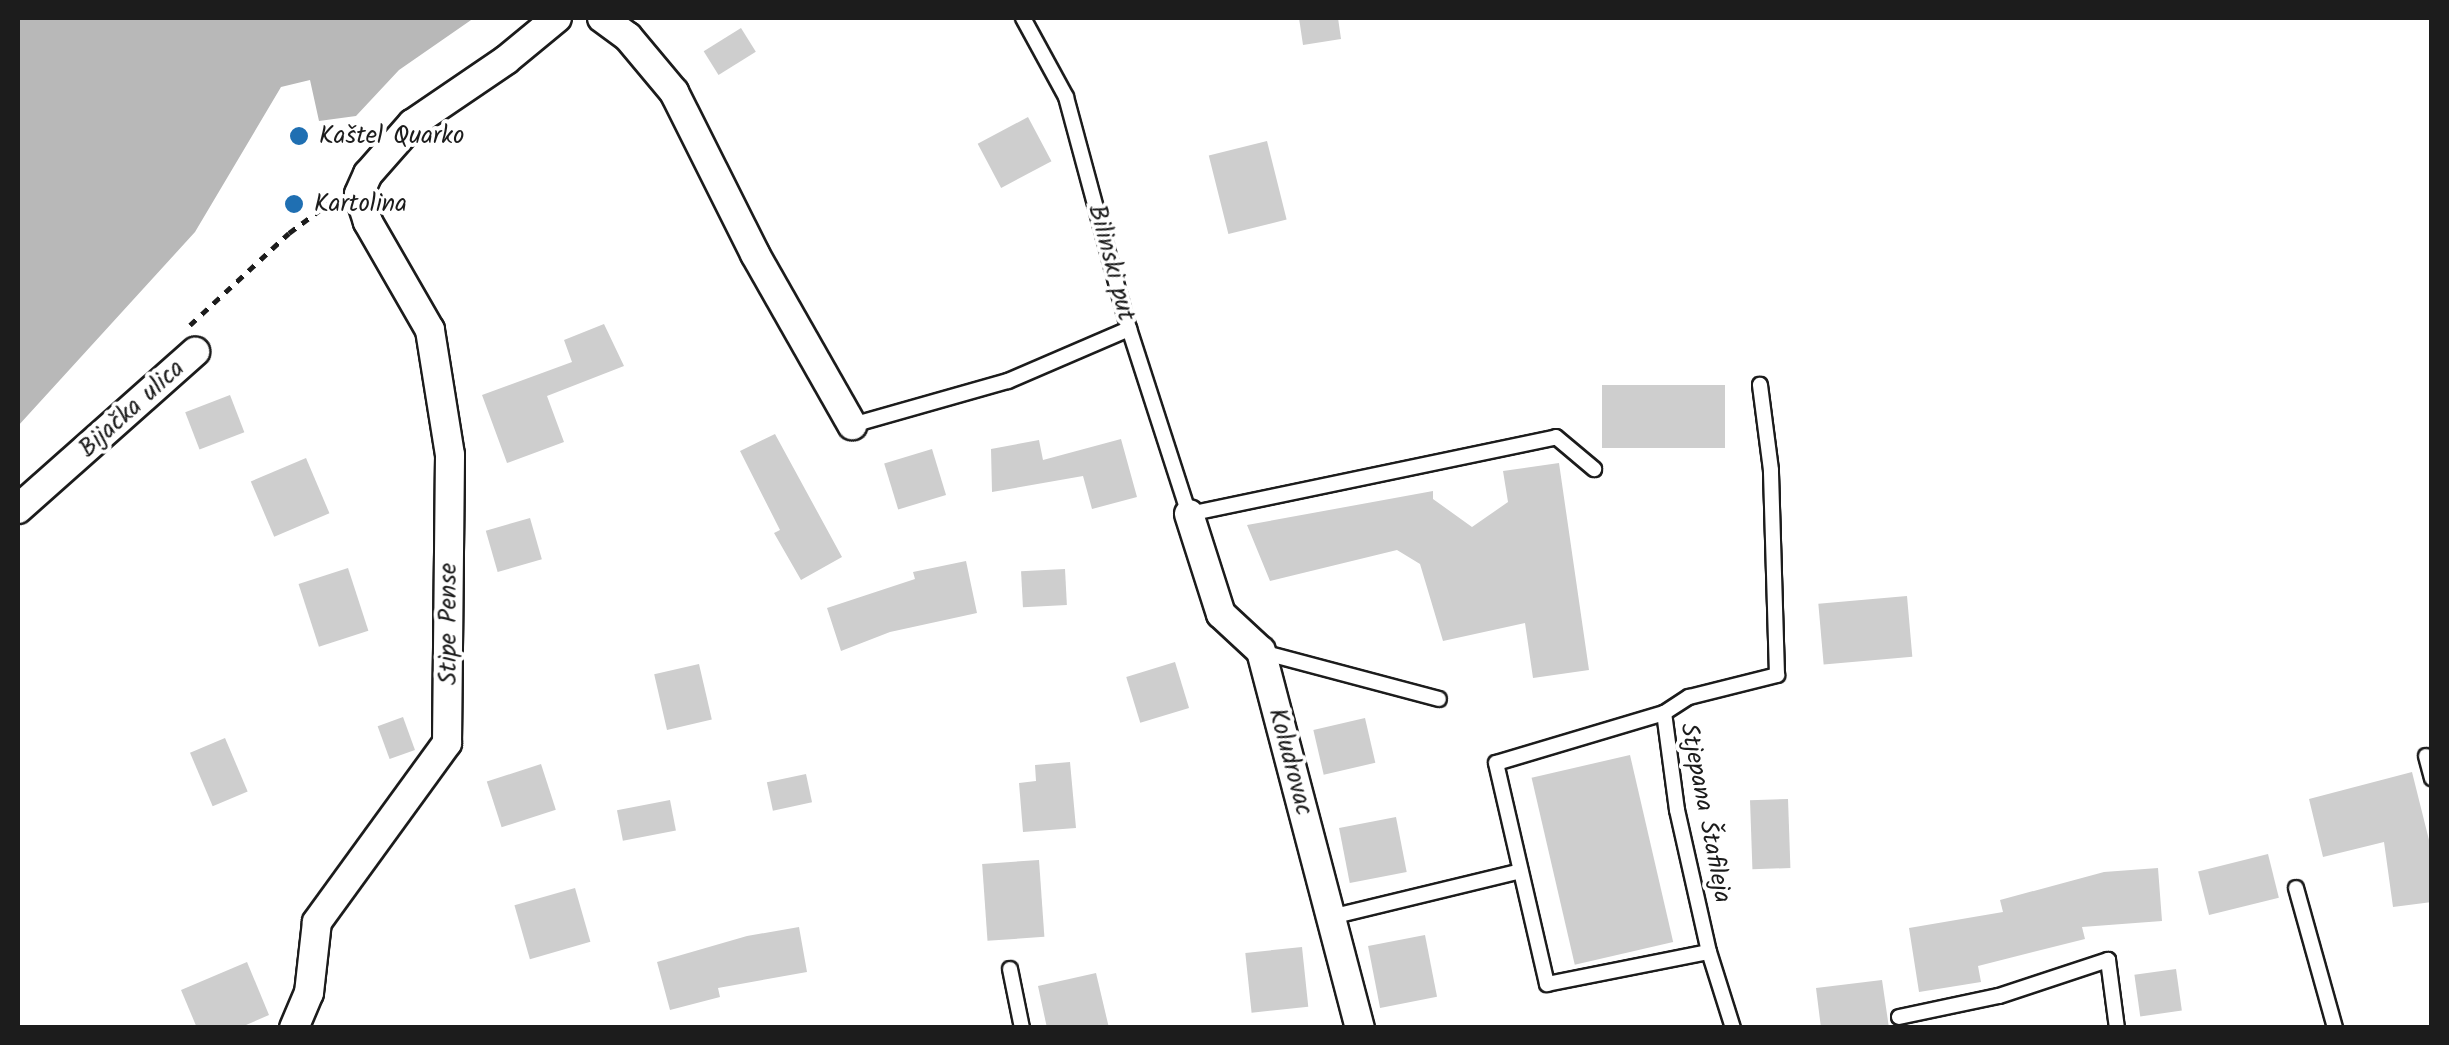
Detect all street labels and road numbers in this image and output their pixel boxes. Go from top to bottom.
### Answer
street label: Bilinski put [1081,202,1141,324]
street label: Bijačka ulica [73,354,191,464]
street label: Stipe Pense [434,563,464,685]
street label: Koludrovac [1261,705,1319,819]
street label: Stjepana Štafileja [1673,721,1737,905]

